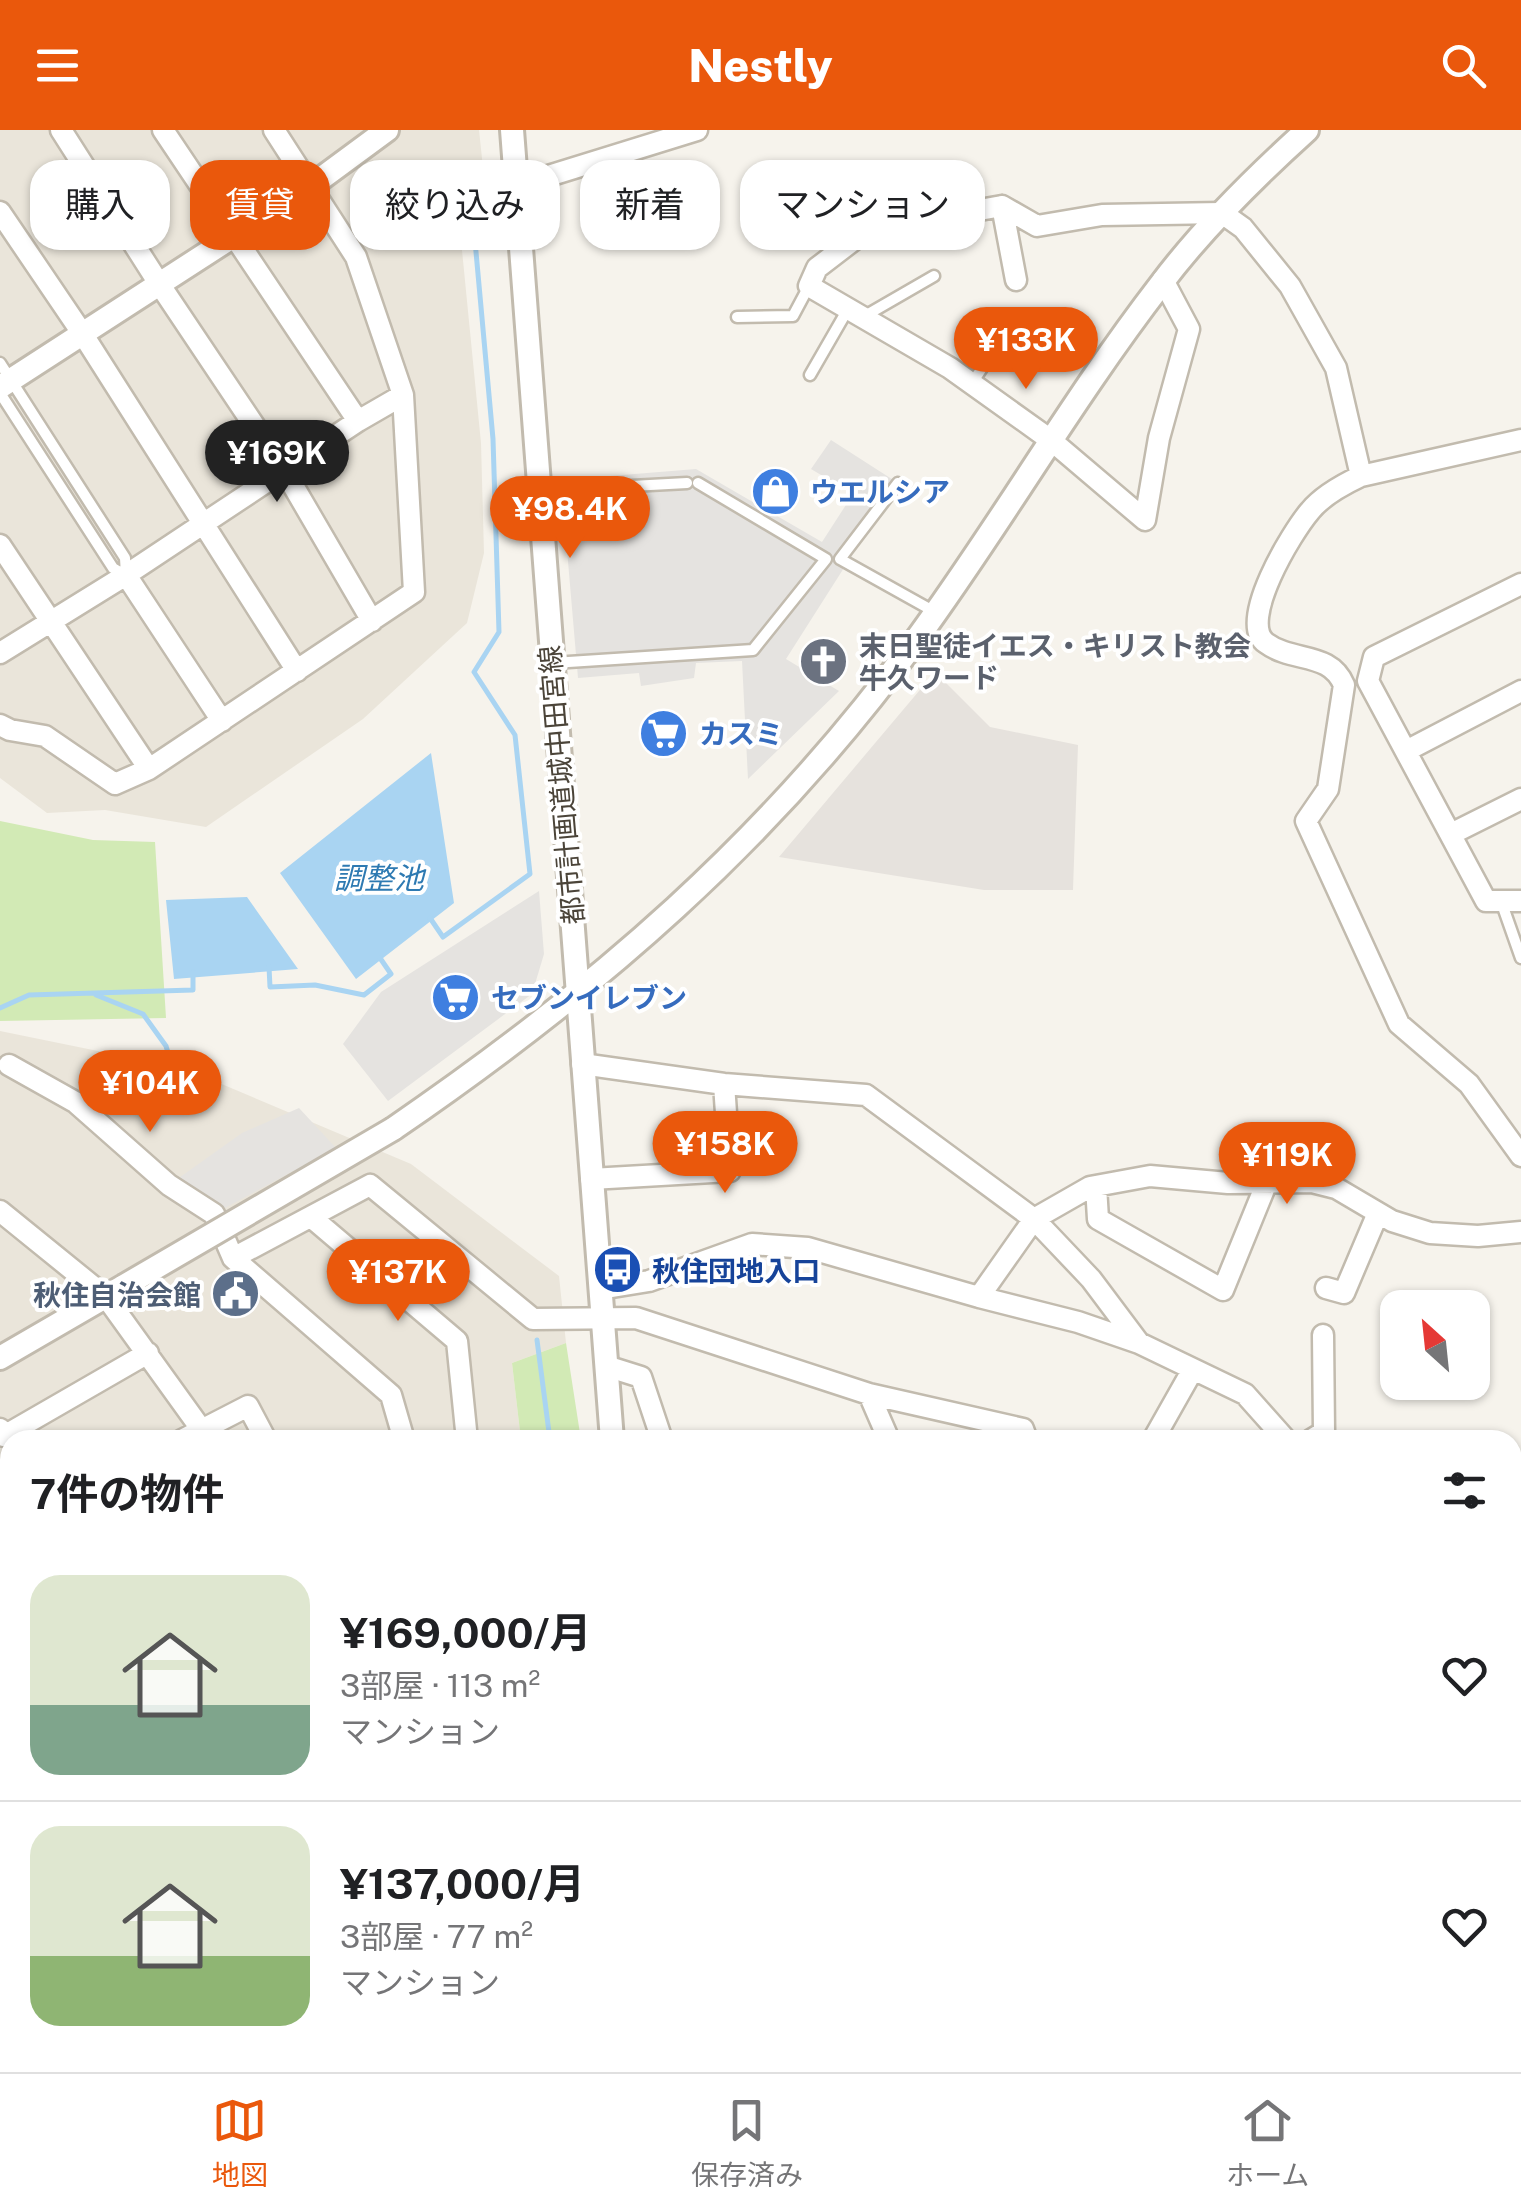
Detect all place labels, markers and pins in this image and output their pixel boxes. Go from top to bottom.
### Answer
pin: ¥133K [956,307,1096,392]
pin: ¥169K [207,420,347,505]
shop icon: ウエルシア [749,465,801,517]
place label: ウエルシア [810,475,950,508]
pin: ¥98.4K [489,476,651,561]
place label: 末日聖徒イエス・キリスト教会 牛久ワード [859,629,1251,694]
church icon: 末日聖徒イエス・キリスト教会 牛久ワード [798,635,850,687]
supermarket icon: カスミ [638,707,690,759]
place label: カスミ [699,717,783,750]
supermarket icon: セブンイレブン [430,971,482,1023]
place label: セブンイレブン [491,981,687,1014]
pin: ¥104K [80,1050,220,1135]
pin: ¥158K [655,1111,795,1196]
pin: ¥119K [1217,1122,1357,1207]
pin: ¥137K [328,1239,468,1324]
bus stop icon: 秋住団地入口 [591,1244,643,1296]
place label: 秋住団地入口 [652,1254,820,1287]
public building icon: 秋住自治会館 [210,1268,262,1320]
place label: 秋住自治会館 [33,1278,201,1311]

